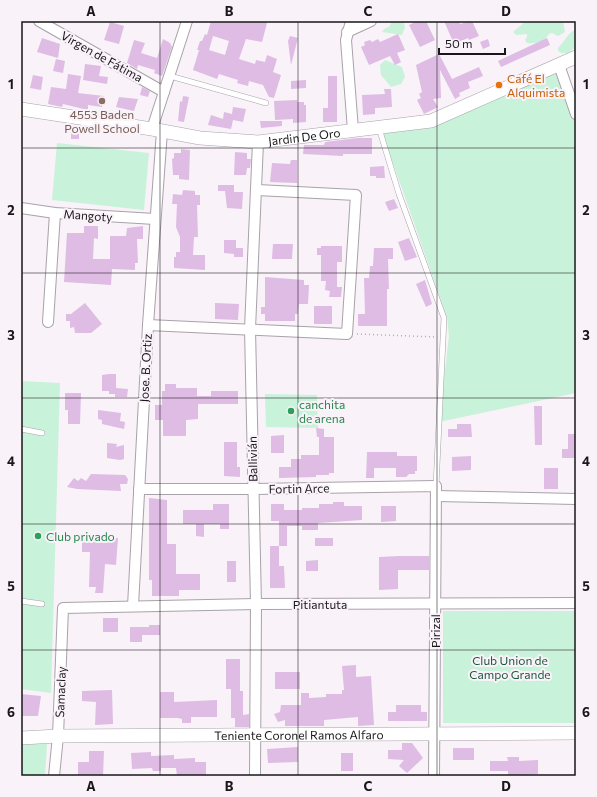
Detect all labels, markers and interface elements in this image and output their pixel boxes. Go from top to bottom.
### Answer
text: A [86,3,96,19]
text: B [225,3,234,19]
text: C [364,3,373,19]
text: D [501,3,511,19]
street label: Virgen de Fátima [59,28,145,84]
scale bar [439,30,505,56]
text: 50 m [445,36,473,50]
place label: Café El Alquimista [507,71,565,99]
text: 1 [8,76,14,92]
text: 1 [583,76,589,92]
marker: Café El Alquimista [494,80,504,90]
marker: 4553 Baden Powell School [97,96,107,106]
place label: 4553 Baden Powell School [64,107,140,135]
street label: Jardin De Oro [267,125,341,149]
text: 2 [7,202,15,218]
text: 2 [582,202,590,218]
street label: Mangoty [63,206,113,224]
text: 3 [7,327,15,343]
text: 3 [582,327,590,343]
street label: Jose. B. Ortiz [136,333,155,403]
place label: canchita de arena [299,397,345,425]
marker: canchita de arena [286,406,296,416]
street label: Ballivián [245,436,259,482]
text: 4 [7,453,15,469]
text: 4 [582,453,590,469]
street label: Fortin Arce [268,480,330,496]
place label: Club privado [46,529,115,543]
marker: Club privado [33,531,43,541]
text: 5 [7,578,15,594]
text: 5 [582,578,590,594]
street label: Pitiantuta [293,597,347,611]
street label: Pirizal [428,614,442,648]
park label: Club Union de Campo Grande [469,653,551,681]
street label: Samaclay [52,666,68,718]
text: 6 [7,704,15,720]
text: 6 [582,704,590,720]
street label: Teniente Coronel Ramos Alfaro [214,727,384,742]
text: A [86,778,96,794]
text: B [225,778,234,794]
text: C [364,778,373,794]
text: D [501,778,511,794]

